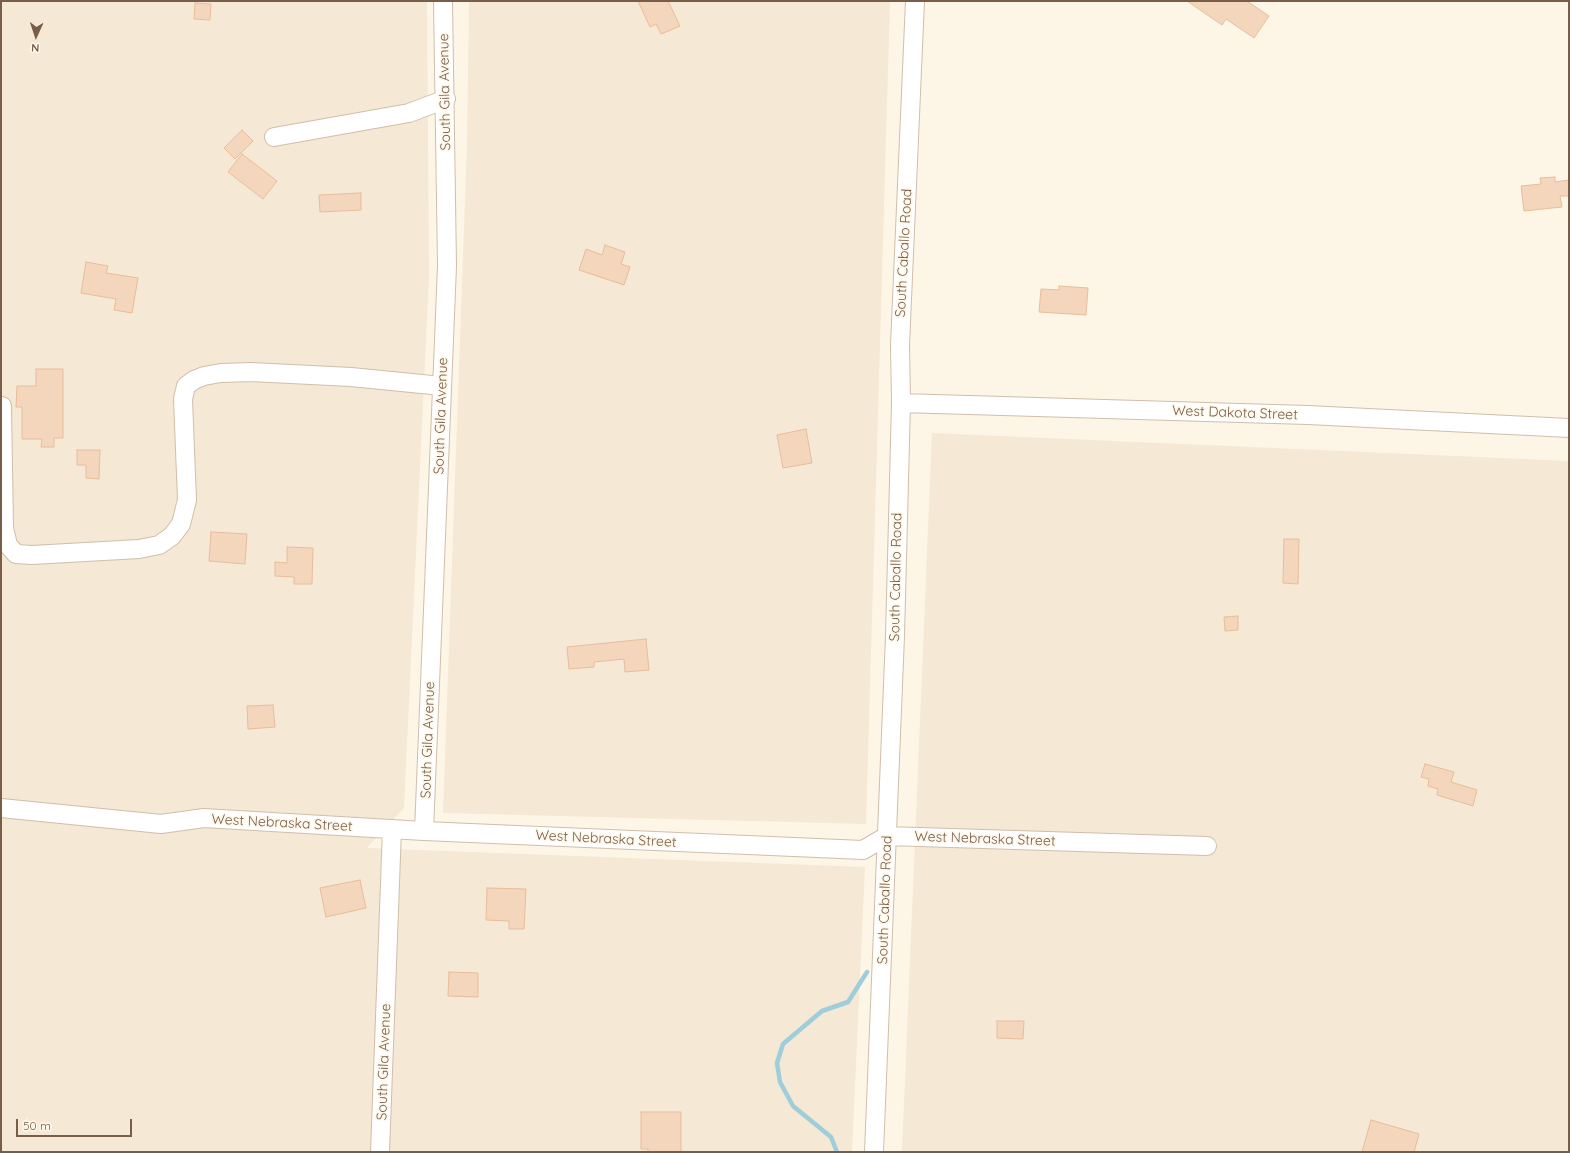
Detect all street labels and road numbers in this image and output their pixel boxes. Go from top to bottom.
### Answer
street label: South Gila Avenue [436,33,454,151]
street label: South Caballo Road [892,188,916,318]
street label: South Gila Avenue [431,357,451,475]
street label: West Dakota Street [1172,402,1298,424]
street label: South Caballo Road [886,513,906,641]
street label: South Gila Avenue [418,681,438,799]
street label: West Nebraska Street [211,811,353,835]
street label: West Nebraska Street [535,827,677,851]
street label: West Nebraska Street [914,828,1056,850]
street label: South Caballo Road [874,835,896,965]
street label: South Gila Avenue [374,1003,394,1121]

